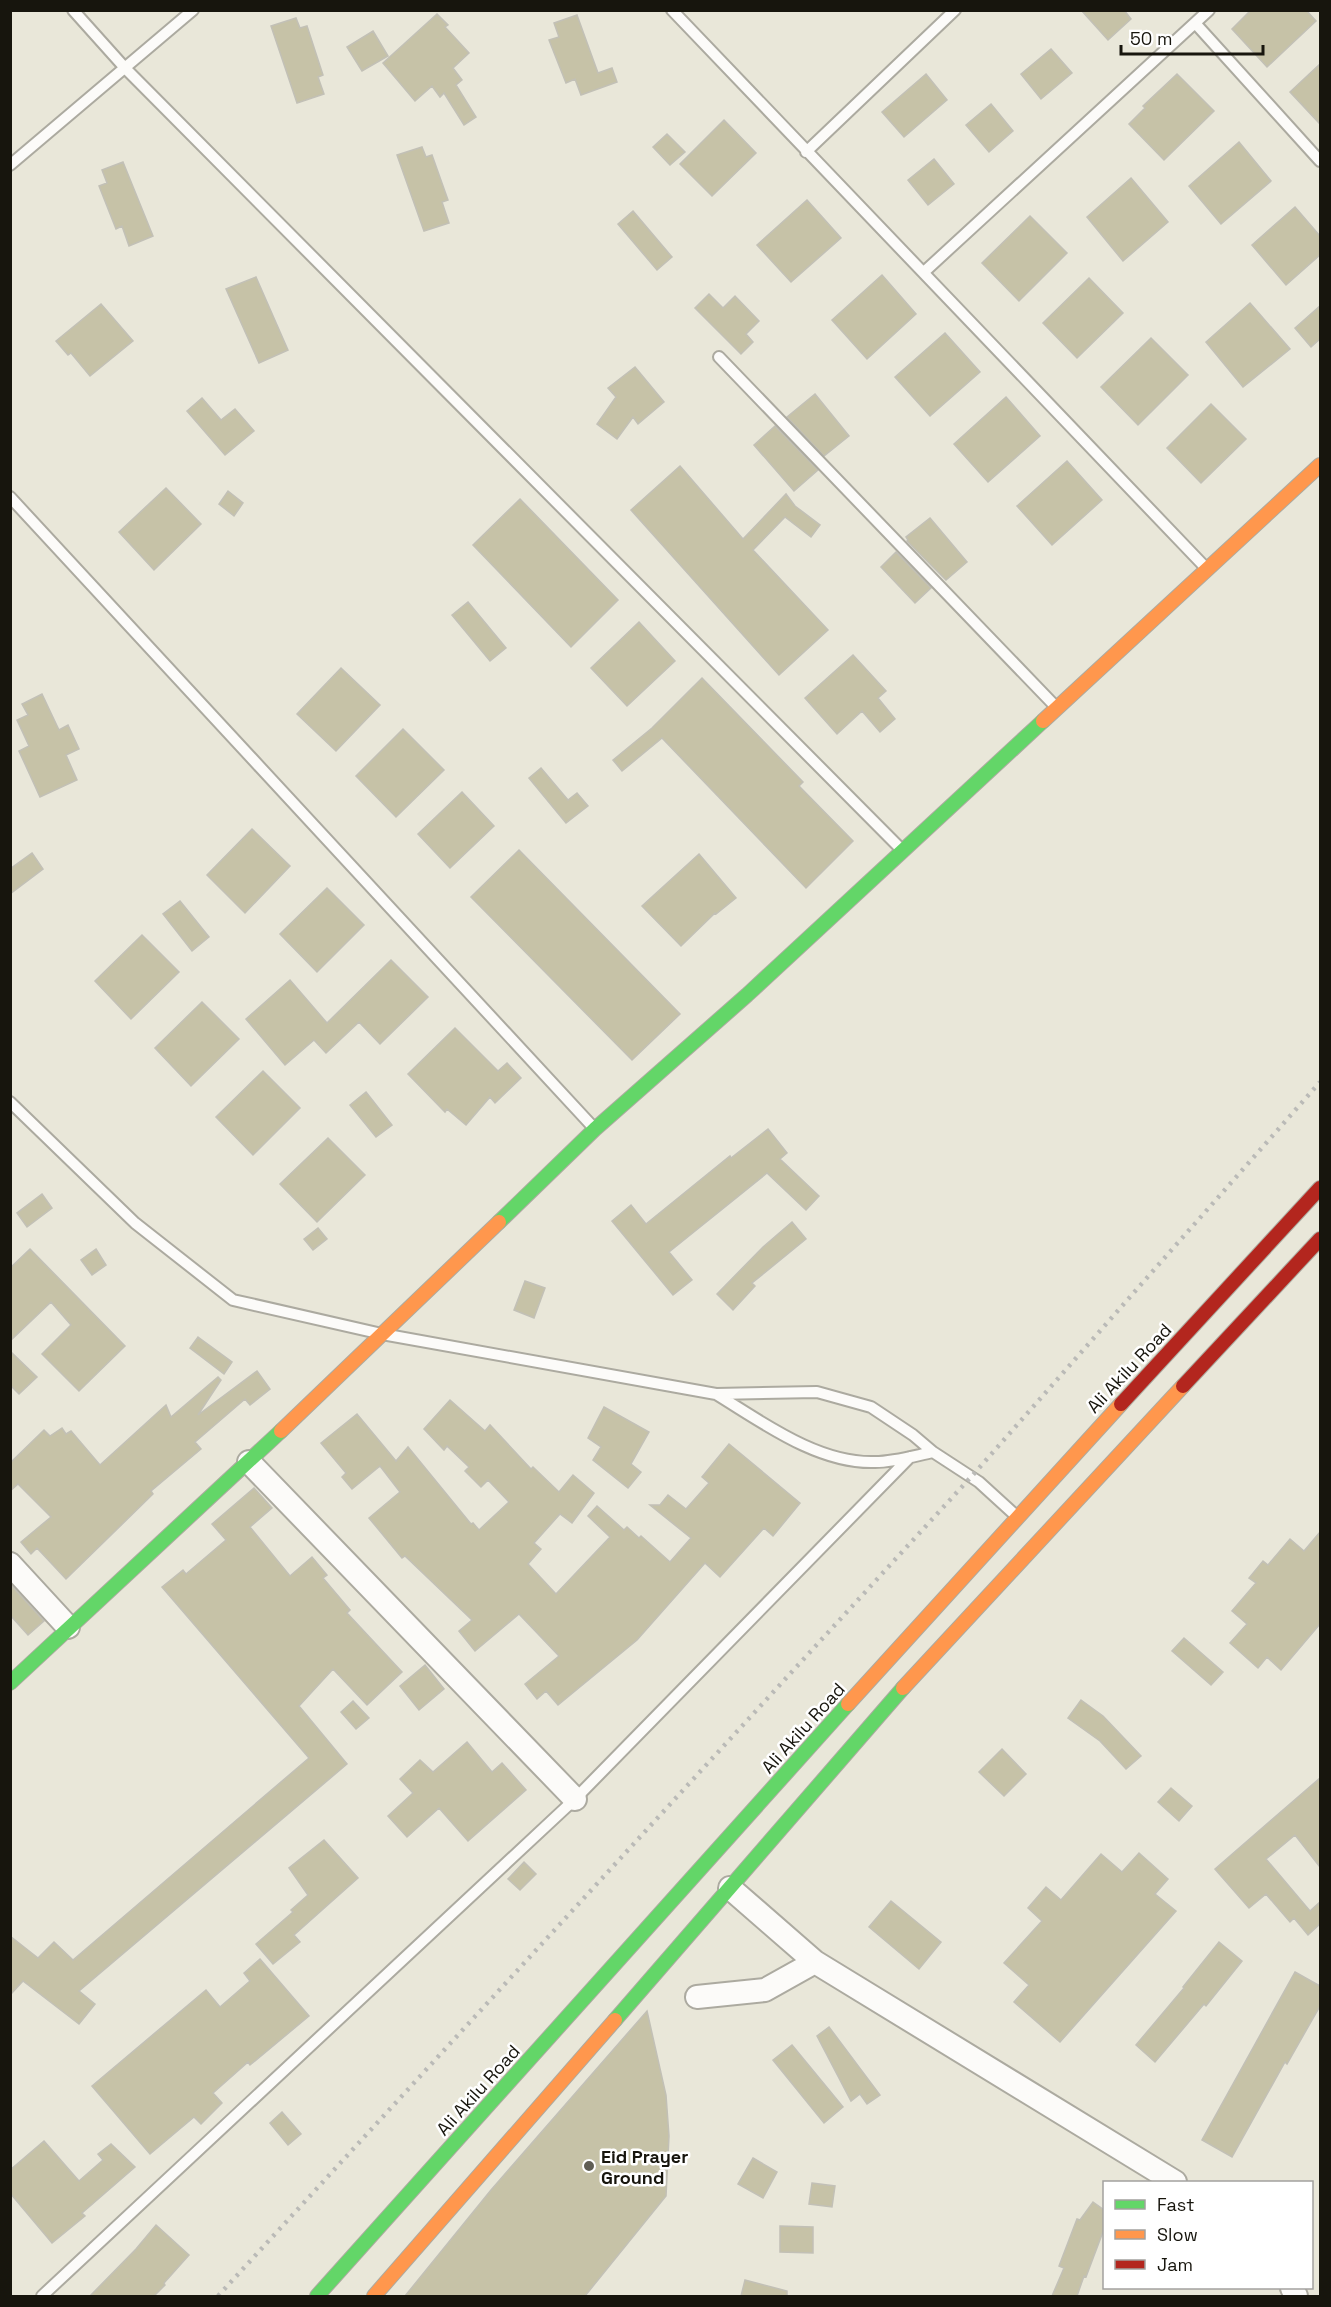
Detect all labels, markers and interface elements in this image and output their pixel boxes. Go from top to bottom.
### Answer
scale bar [1121,18,1264,56]
text: 50 m [1130,27,1172,50]
street label: Ali Akilu Road [1082,1318,1176,1418]
street label: Ali Akilu Road [756,1678,850,1778]
street label: Ali Akilu Road [431,2040,525,2140]
place label: Eid Prayer Ground [601,2145,688,2189]
marker: Eid Prayer Ground [582,2159,596,2173]
legend [1103,2181,1313,2289]
text: Fast [1157,2193,1194,2216]
text: Slow [1157,2223,1198,2246]
text: Jam [1157,2253,1193,2276]

